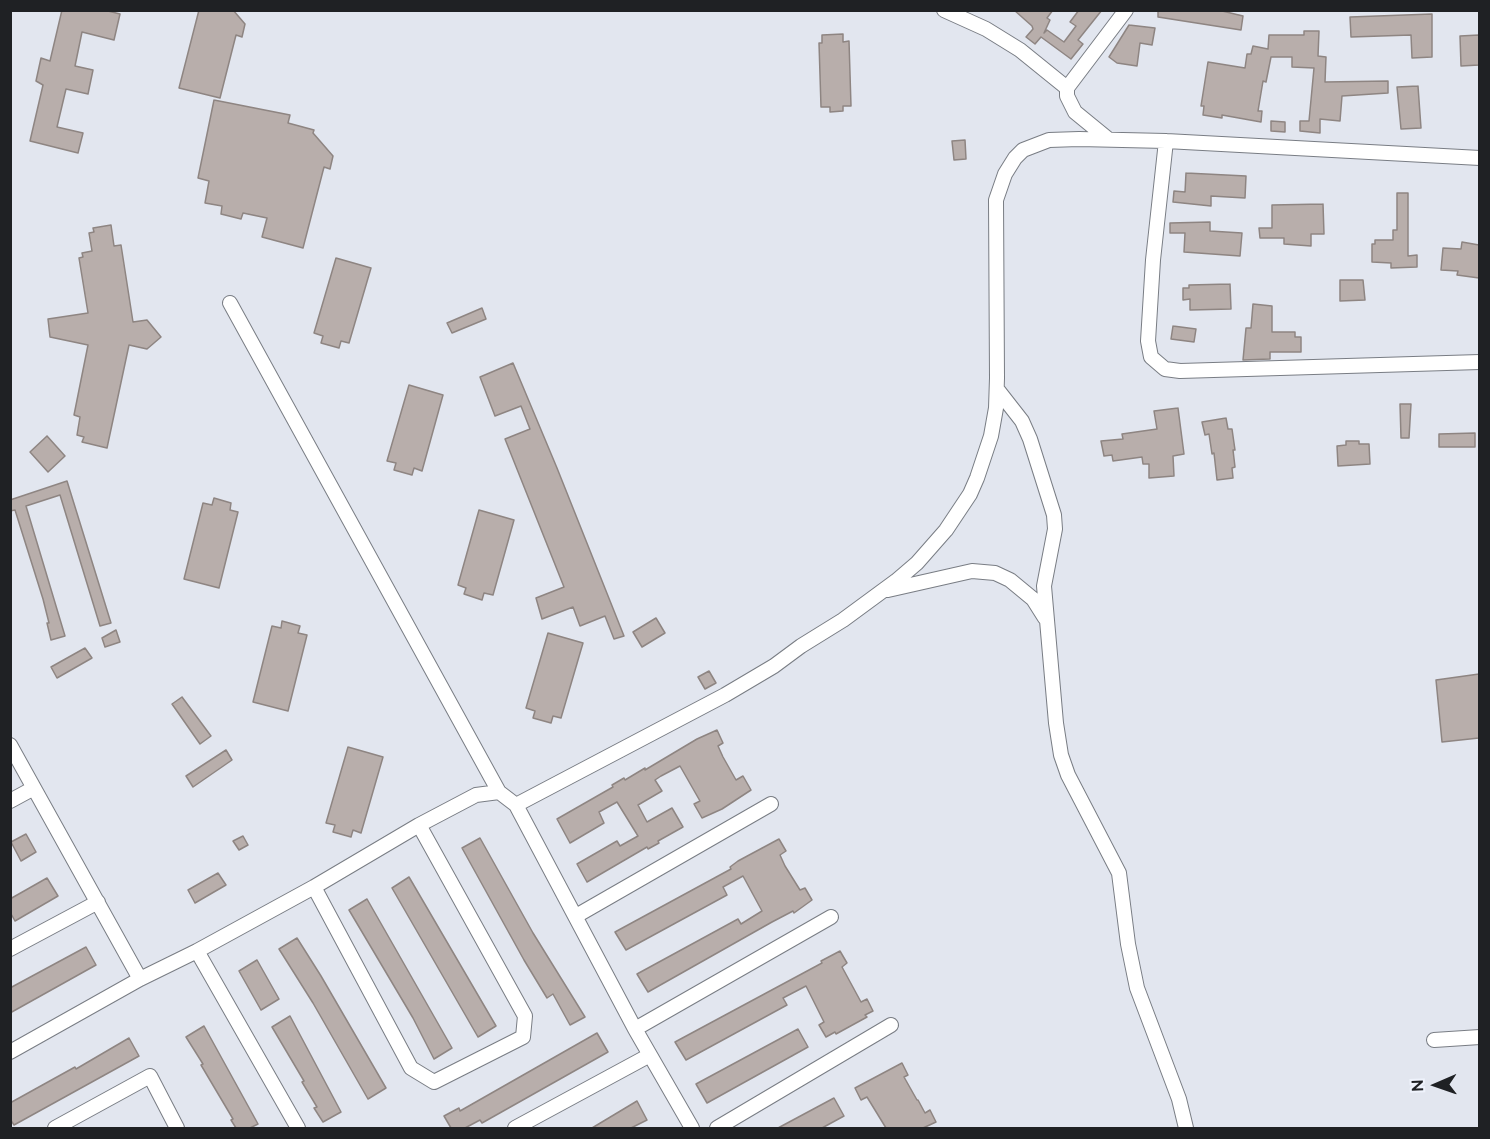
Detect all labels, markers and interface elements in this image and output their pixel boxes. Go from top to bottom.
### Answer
north arrow [1406,1055,1466,1115]
text: N [1408,1079,1427,1092]

